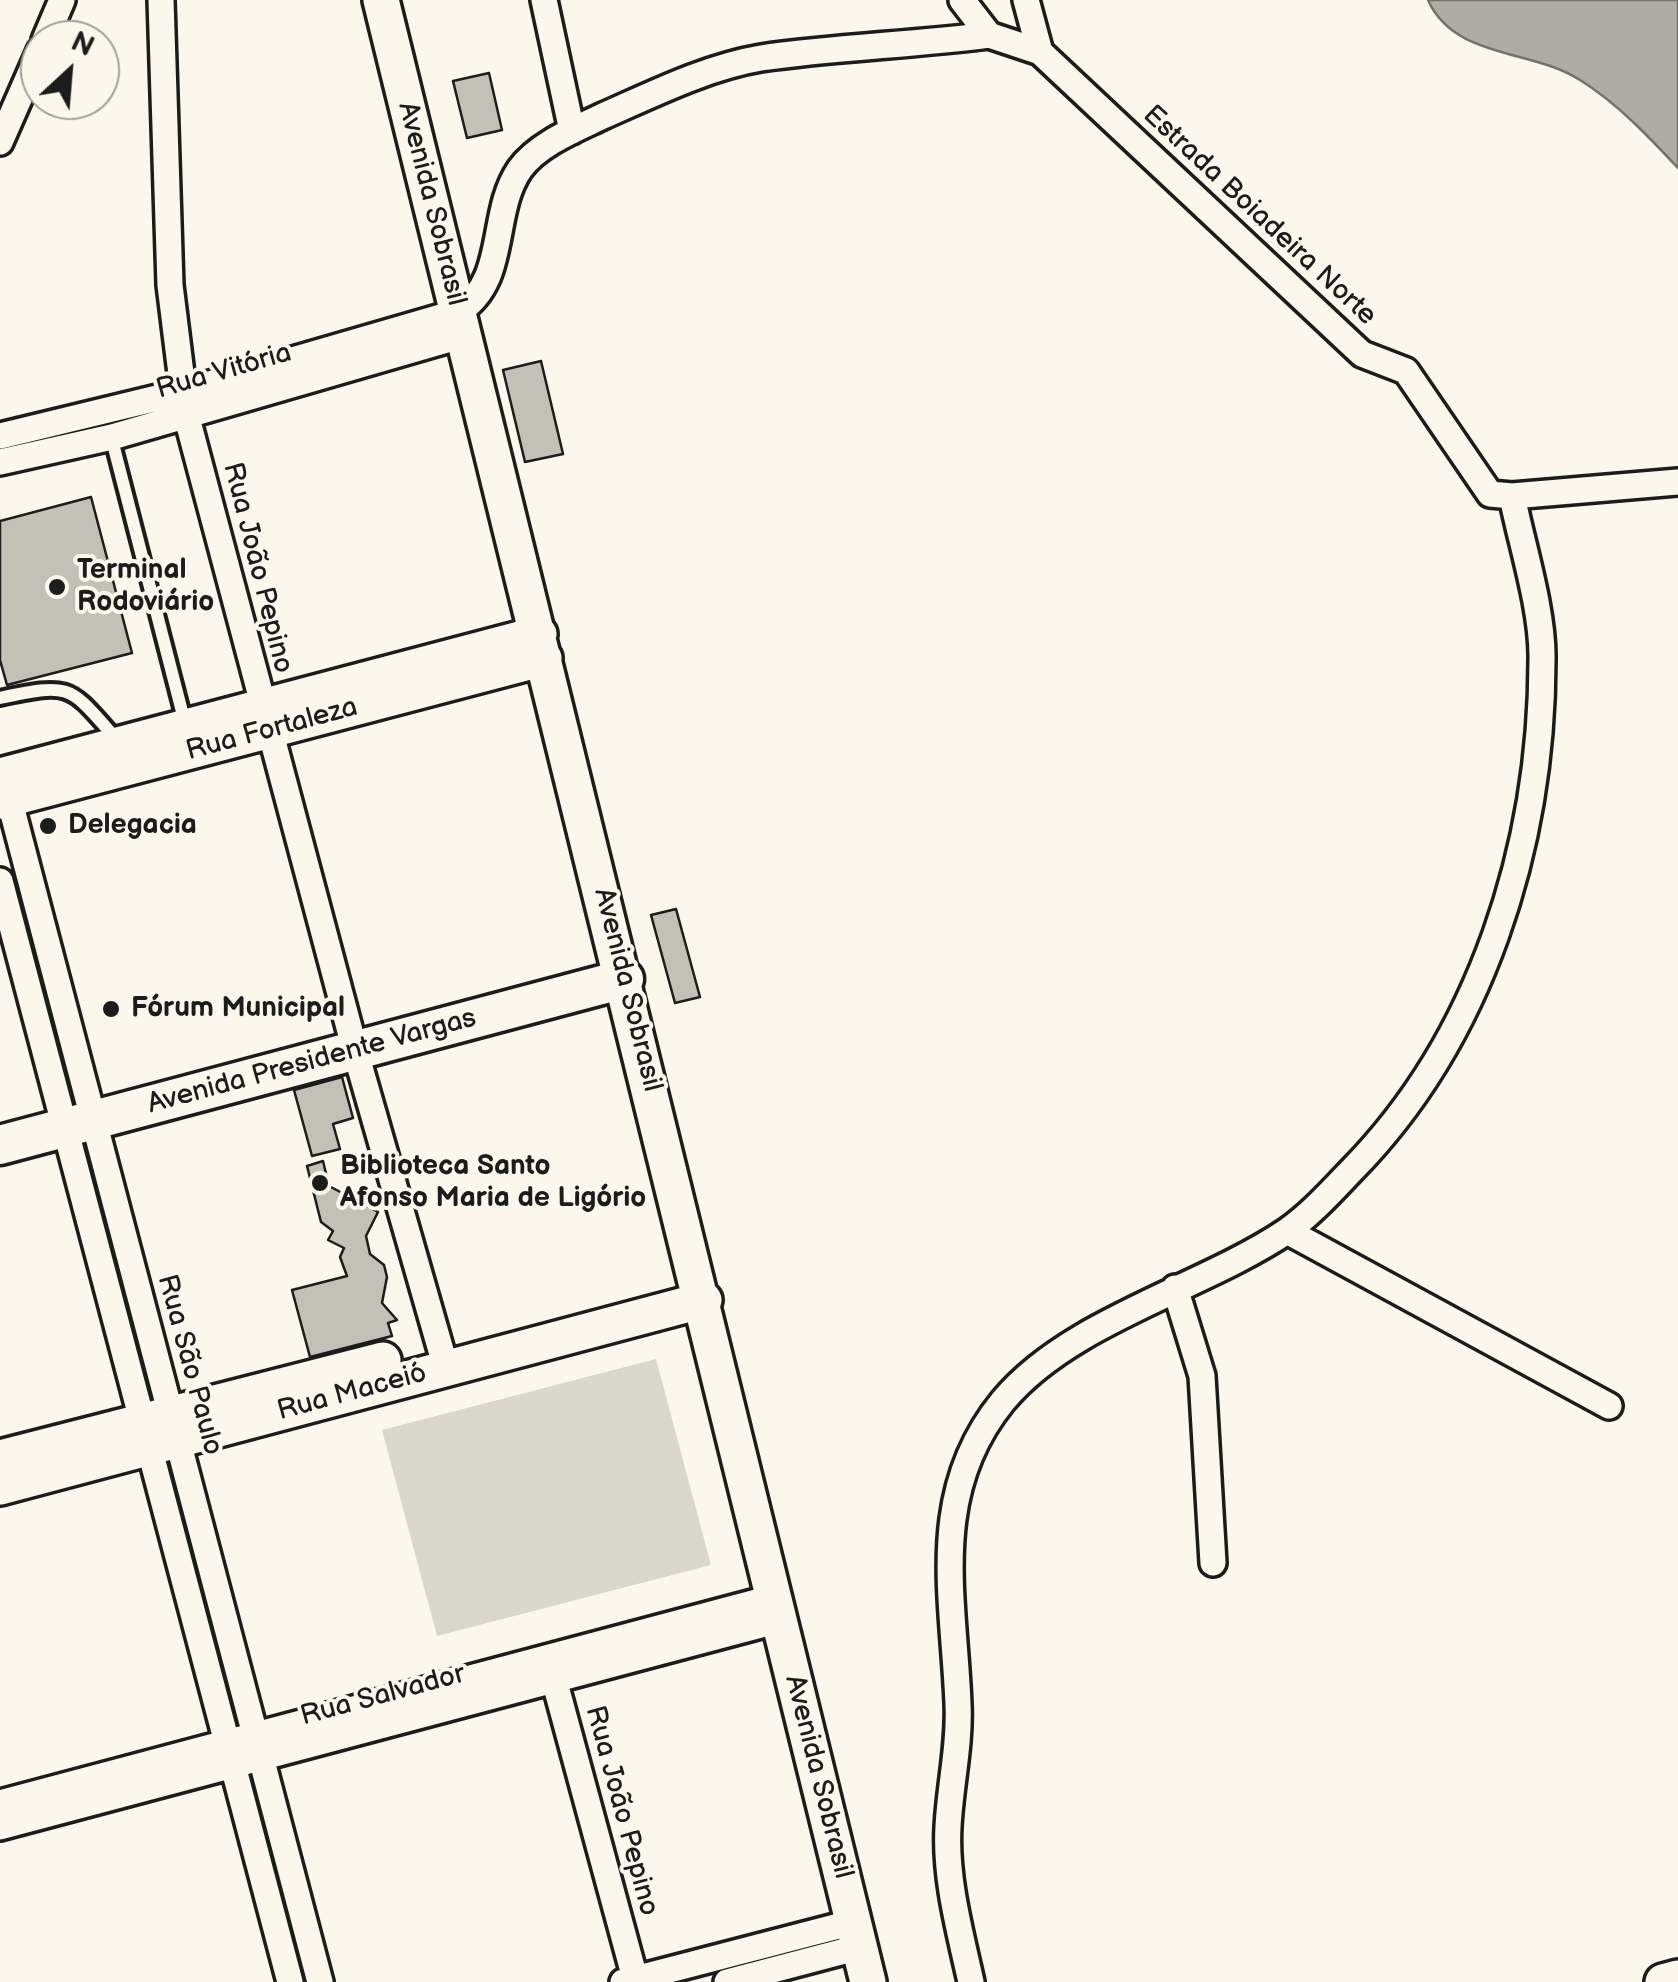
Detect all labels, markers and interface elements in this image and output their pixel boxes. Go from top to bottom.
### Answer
north arrow [20,20,120,120]
text: N [66,25,99,64]
street label: Avenida Sobrasil [389,99,473,309]
street label: Estrada Boiadeira Norte [1135,99,1383,333]
street label: Rua Vitória [153,337,295,407]
street label: Rua João Pepino [215,459,299,677]
place label: Terminal Rodoviário [77,554,214,620]
marker: Terminal Rodoviário [46,576,68,598]
street label: Rua Fortaleza [183,691,361,769]
place label: Delegacia [68,809,197,843]
marker: Delegacia [37,815,59,837]
street label: Avenida Sobrasil [585,885,669,1095]
place label: Fórum Municipal [131,992,345,1026]
marker: Fórum Municipal [100,998,122,1020]
street label: Avenida Presidente Vargas [144,1002,480,1122]
place label: Biblioteca Santo Afonso Maria de Ligório [340,1150,646,1216]
marker: Biblioteca Santo Afonso Maria de Ligório [309,1172,331,1194]
street label: Rua São Paulo [149,1271,229,1459]
street label: Rua Maceió [274,1357,430,1429]
street label: Rua Salvador [297,1658,469,1734]
street label: Avenida Sobrasil [776,1672,860,1882]
street label: Rua João Pepino [577,1702,665,1920]

